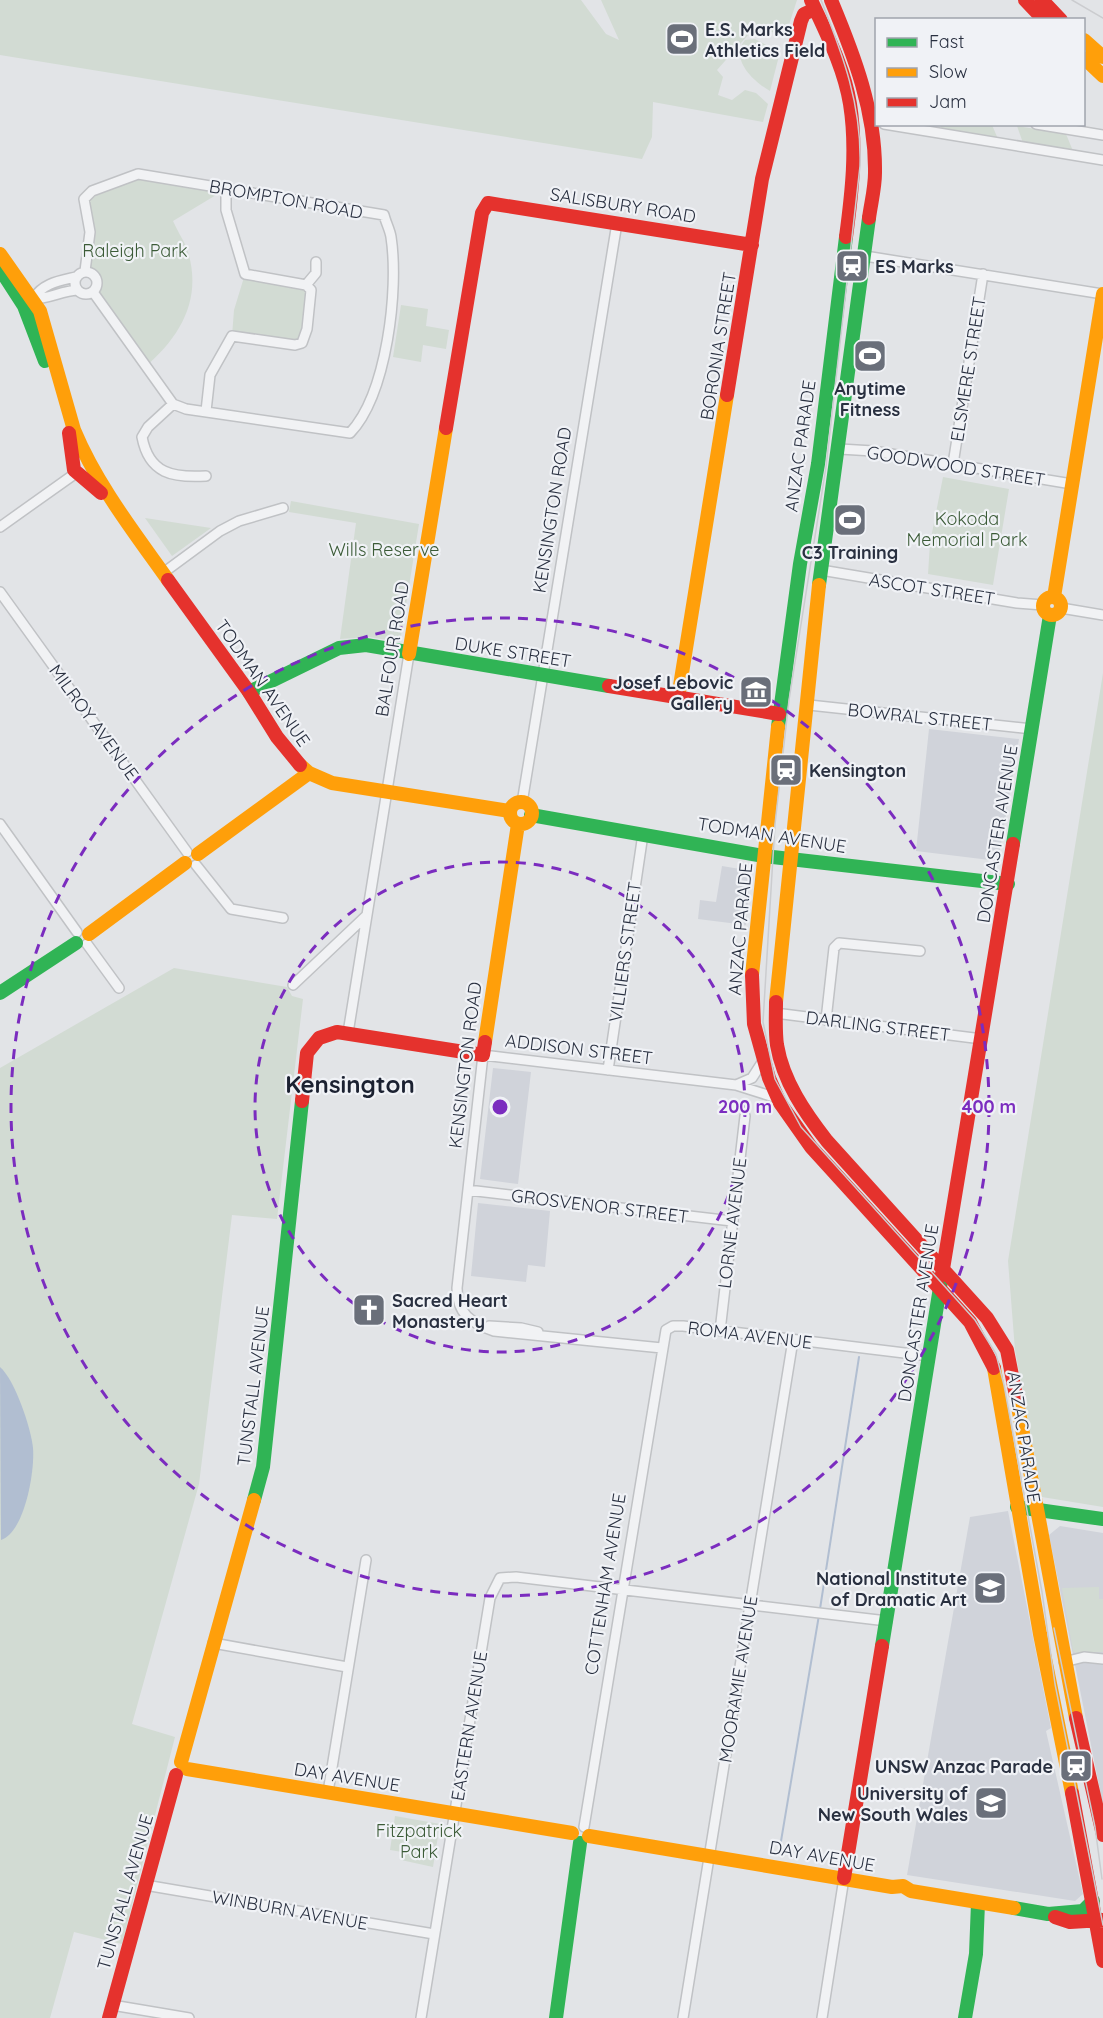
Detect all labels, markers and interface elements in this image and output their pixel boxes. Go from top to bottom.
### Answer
place label: E.S. Marks Athletics Field [705,18,825,62]
legend [875,18,1085,126]
sports icon: E.S. Marks Athletics Field [664,21,700,57]
text: Fast [929,30,964,53]
text: Slow [929,60,967,83]
text: Jam [929,90,967,113]
street label: BROMPTON ROAD [207,174,365,224]
street label: SALISBURY ROAD [548,182,698,228]
park label: Raleigh Park [82,239,188,262]
station icon: ES Marks [834,248,870,284]
place label: ES Marks [875,255,954,278]
street label: BORONIA STREET [695,270,741,422]
street label: ELSMERE STREET [945,295,991,443]
sports icon: Anytime Fitness [852,338,888,374]
place label: Anytime Fitness [834,377,906,421]
street label: ANZAC PARADE [779,379,821,513]
street label: KENSINGTON ROAD [528,425,576,595]
street label: GOODWOOD STREET [865,441,1047,491]
sports icon: C3 Training [832,502,868,538]
park label: Kokoda Memorial Park [906,507,1028,551]
park label: Wills Reserve [328,538,440,561]
place label: C3 Training [802,541,898,564]
street label: ASCOT STREET [867,568,997,610]
street label: BALFOUR ROAD [370,580,414,718]
street label: TODMAN AVENUE [211,615,315,751]
street label: DUKE STREET [453,631,573,673]
street label: MILROY AVENUE [44,660,144,784]
place label: Josef Lebovic Gallery [613,671,733,715]
museum icon: Josef Lebovic Gallery [738,674,774,710]
street label: BOWRAL STREET [847,698,994,736]
street label: DONCASTER AVENUE [972,743,1022,925]
station icon: Kensington [768,752,804,788]
place label: Kensington [809,759,906,782]
street label: TODMAN AVENUE [696,812,848,858]
street label: ANZAC PARADE [723,862,757,996]
street label: VILLIERS STREET [604,880,646,1024]
street label: KENSINGTON ROAD [443,980,487,1150]
street label: DARLING STREET [804,1006,952,1046]
street label: ADDISON STREET [504,1029,654,1069]
district label: Kensington [285,1069,415,1099]
text: 200 m [718,1095,772,1118]
text: 400 m [962,1095,1016,1118]
centre of rings [490,1097,510,1117]
street label: LORNE AVENUE [713,1156,751,1290]
street label: GROSVENOR STREET [510,1184,690,1228]
street label: DONCASTER AVENUE [893,1222,943,1404]
place label: Sacred Heart Monastery [392,1289,508,1333]
church icon: Sacred Heart Monastery [351,1292,387,1328]
street label: TUNSTALL AVENUE [232,1305,274,1467]
street label: ROMA AVENUE [686,1316,814,1354]
street label: ANZAC PARADE [1002,1369,1046,1505]
street label: COTTENHAM AVENUE [579,1492,631,1676]
place label: National Institute of Dramatic Art [816,1567,967,1611]
school or university icon: National Institute of Dramatic Art [972,1570,1008,1606]
street label: MOORAMIE AVENUE [713,1594,763,1764]
street label: EASTERN AVENUE [446,1649,492,1803]
station icon: UNSW Anzac Parade [1058,1748,1094,1784]
place label: UNSW Anzac Parade [875,1755,1053,1778]
street label: DAY AVENUE [292,1757,402,1797]
place label: University of New South Wales [818,1782,968,1826]
school or university icon: University of New South Wales [973,1785,1009,1821]
street label: TUNSTALL AVENUE [92,1811,158,1973]
park label: Fitzpatrick Park [376,1819,462,1863]
street label: DAY AVENUE [767,1835,877,1877]
street label: WINBURN AVENUE [210,1885,370,1935]

